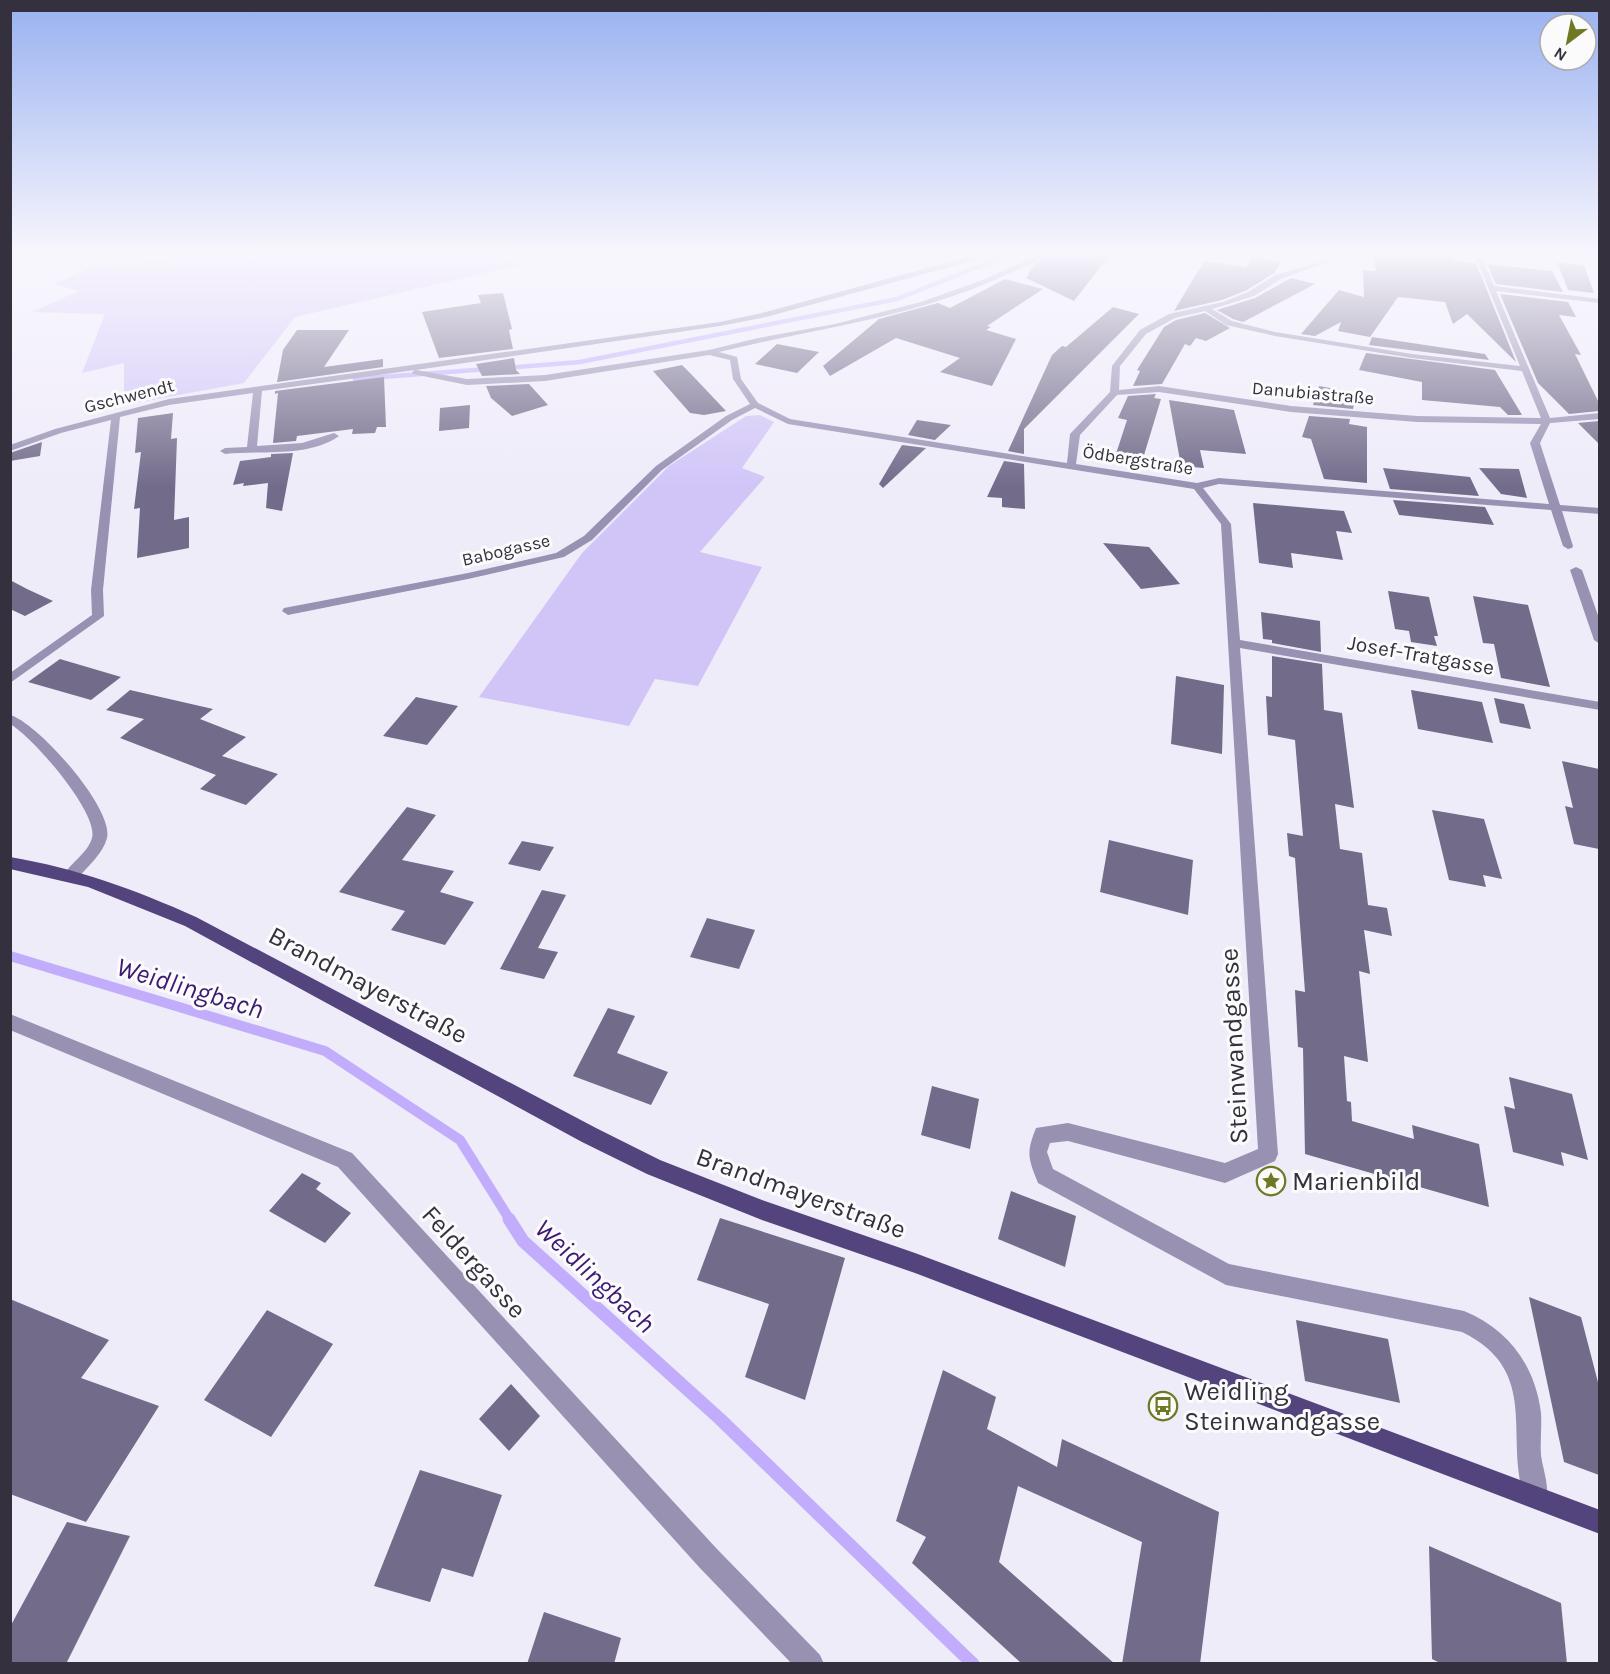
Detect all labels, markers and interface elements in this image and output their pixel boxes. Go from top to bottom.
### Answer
north arrow [1538,12,1598,72]
text: N [1550,43,1570,65]
street label: Gschwendt [82,374,176,418]
street label: Danubiastraße [1251,377,1375,409]
street label: Ödbergstraße [1081,440,1195,480]
street label: Babogasse [460,529,552,571]
street label: Josef-Tratgasse [1346,630,1496,680]
street label: Brandmayerstraße [263,919,473,1051]
street label: Steinwandgasse [1213,947,1255,1145]
water label: Weidlingbach [112,950,268,1026]
street label: Brandmayerstraße [692,1141,910,1245]
place icon: Marienbild [1255,1165,1287,1197]
place label: Marienbild [1292,1166,1420,1197]
street label: Feldergasse [415,1199,533,1325]
water label: Weidlingbach [528,1212,662,1340]
place label: Weidling Steinwandgasse [1184,1376,1380,1437]
bus stop icon: Weidling Steinwandgasse [1147,1390,1179,1422]

